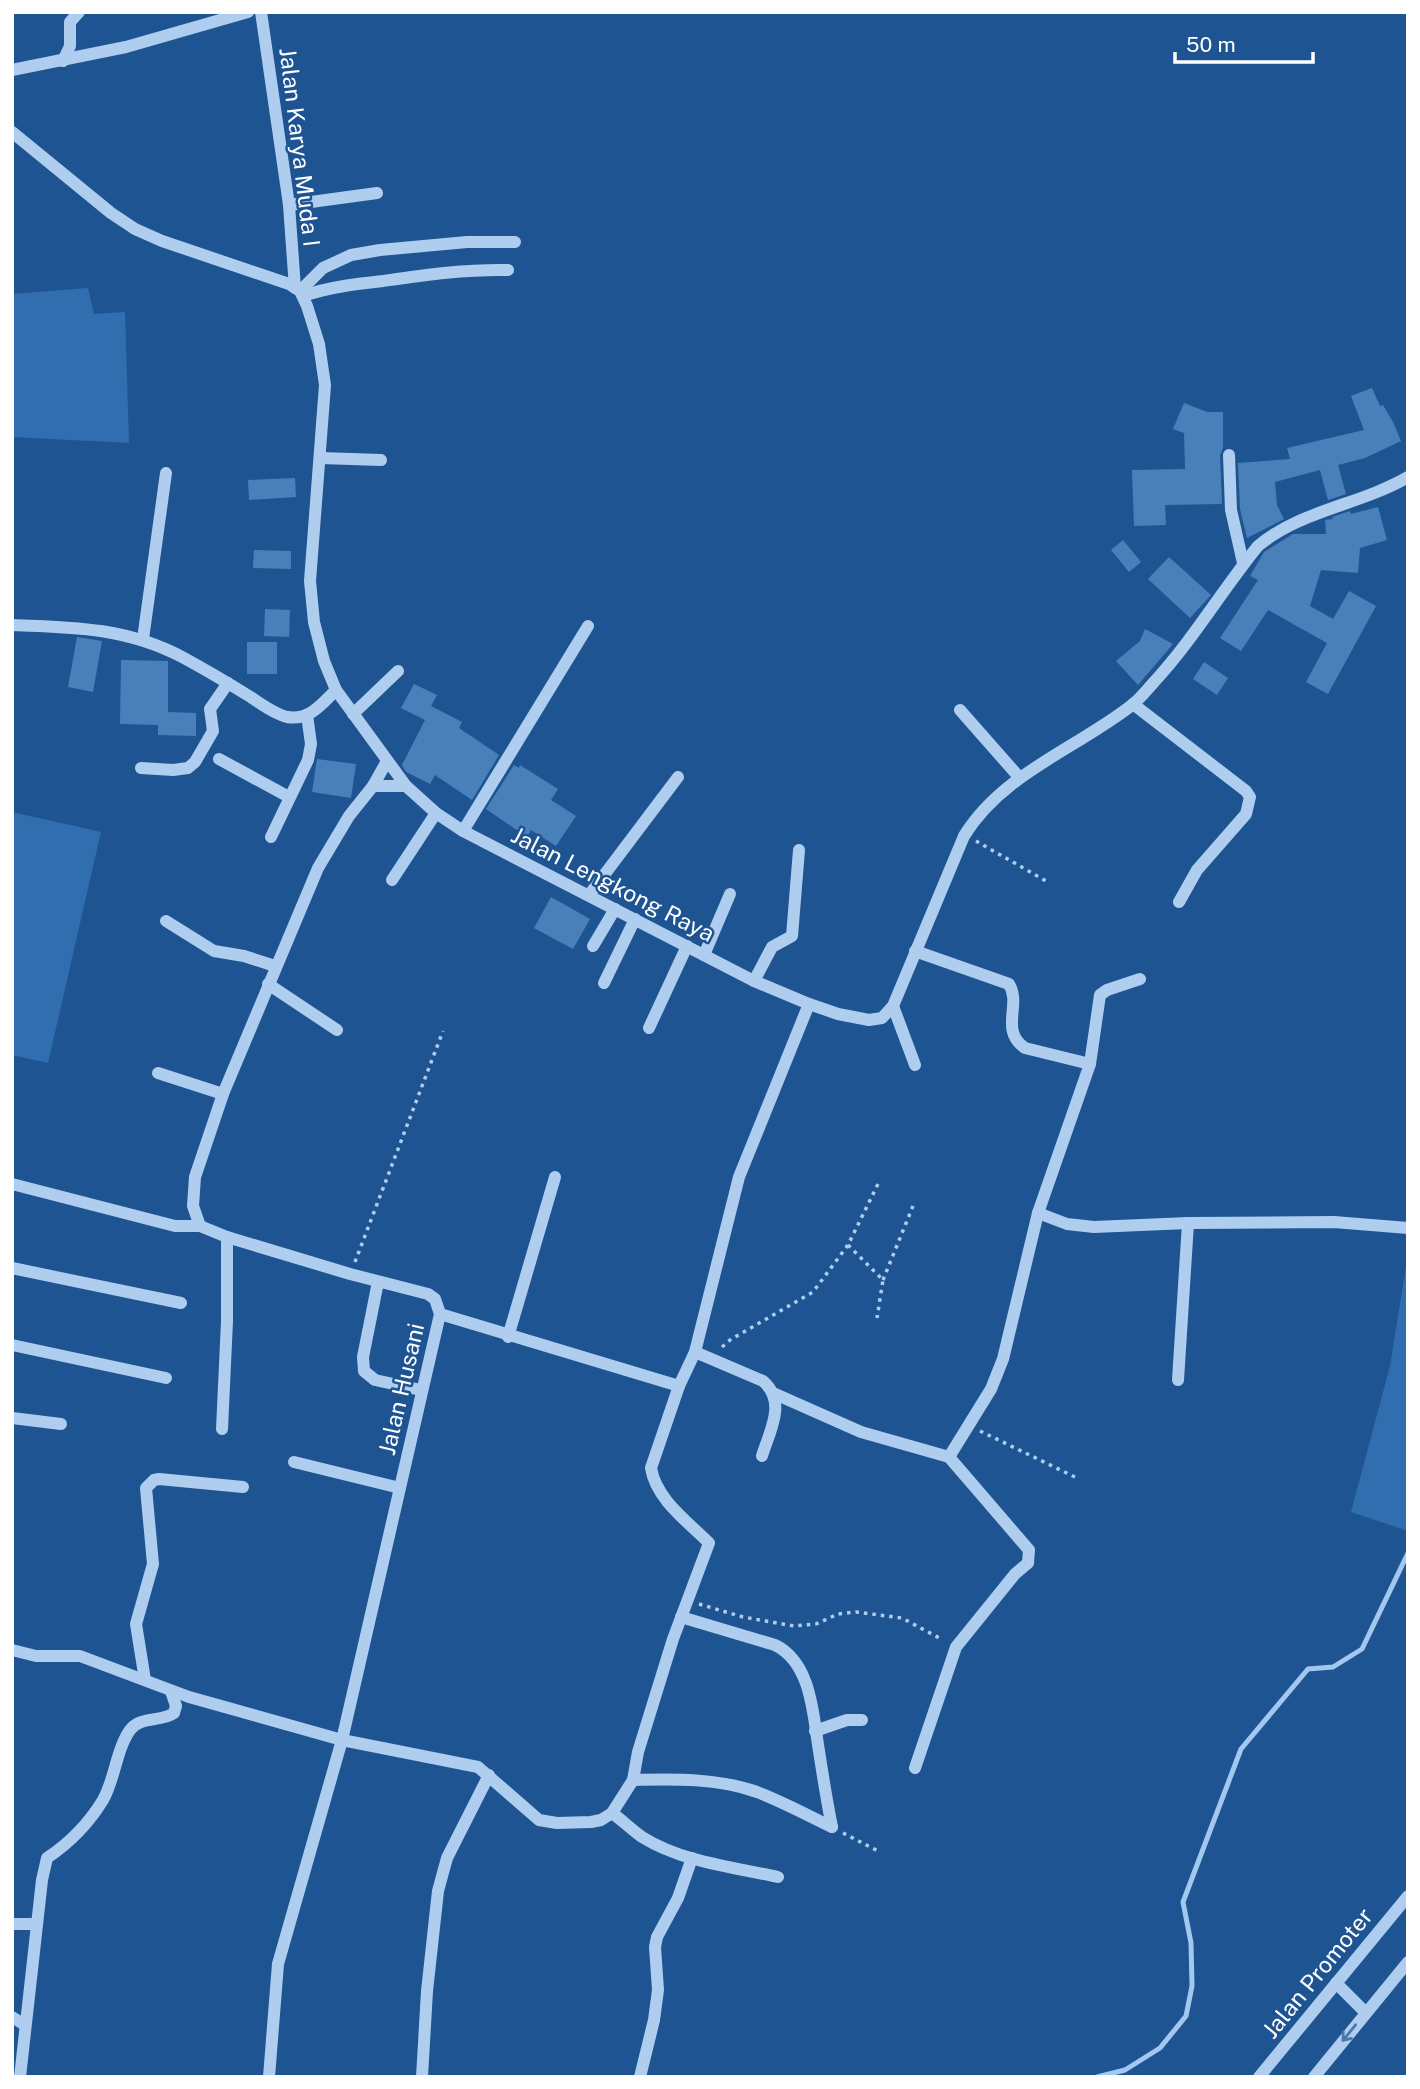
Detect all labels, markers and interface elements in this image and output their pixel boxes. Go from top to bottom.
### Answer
scale bar [1175,21,1313,65]
text: 50 m [1186,32,1236,57]
street label: Jalan Karya Muda I [274,46,326,248]
street label: Jalan Lengkong Raya [507,821,719,947]
street label: Jalan Husani [373,1320,429,1458]
street label: Jalan Promoter [1256,1902,1378,2044]
one-way arrow [1341,2024,1357,2042]

